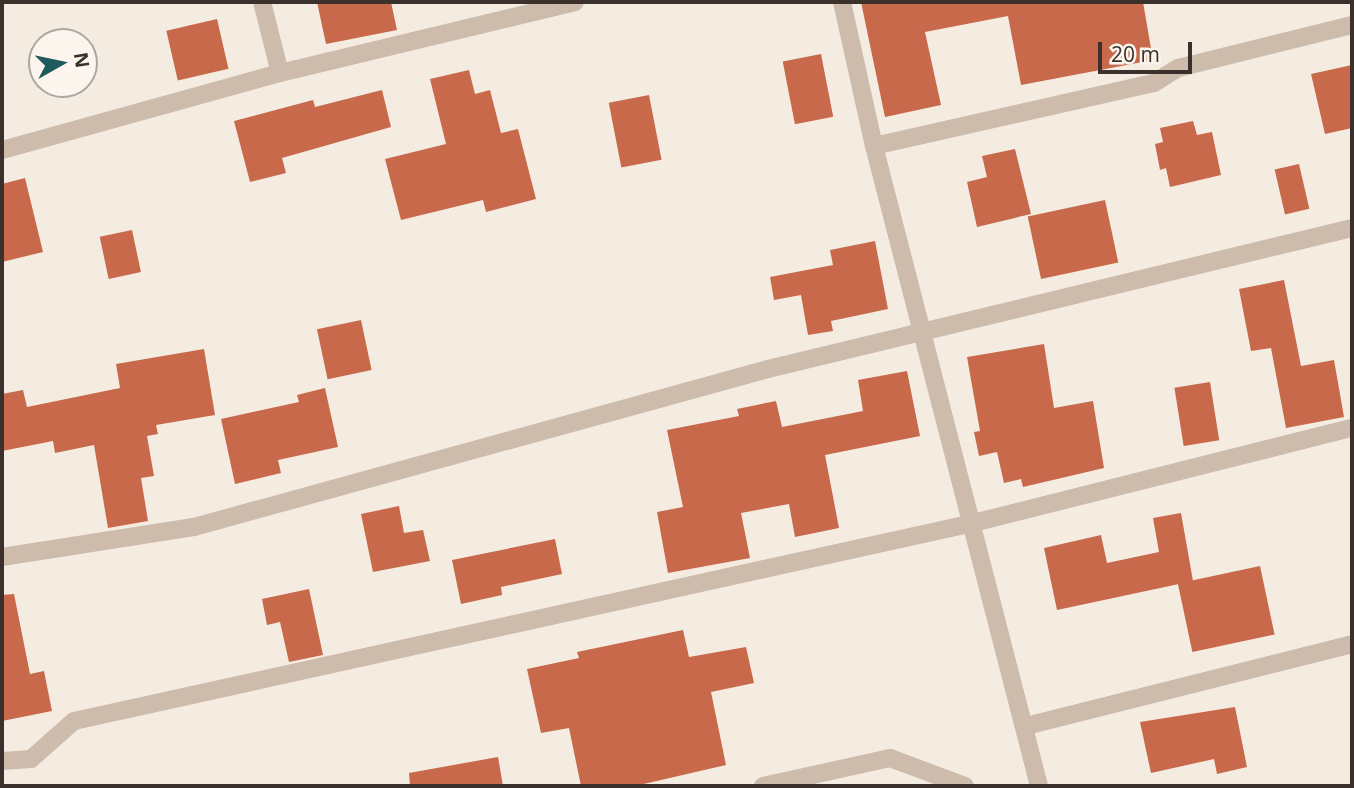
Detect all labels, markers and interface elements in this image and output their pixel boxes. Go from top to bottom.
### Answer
north arrow [28,28,98,98]
scale bar [1102,28,1196,72]
text: 20 m [1111,40,1160,68]
text: N [68,50,96,70]

